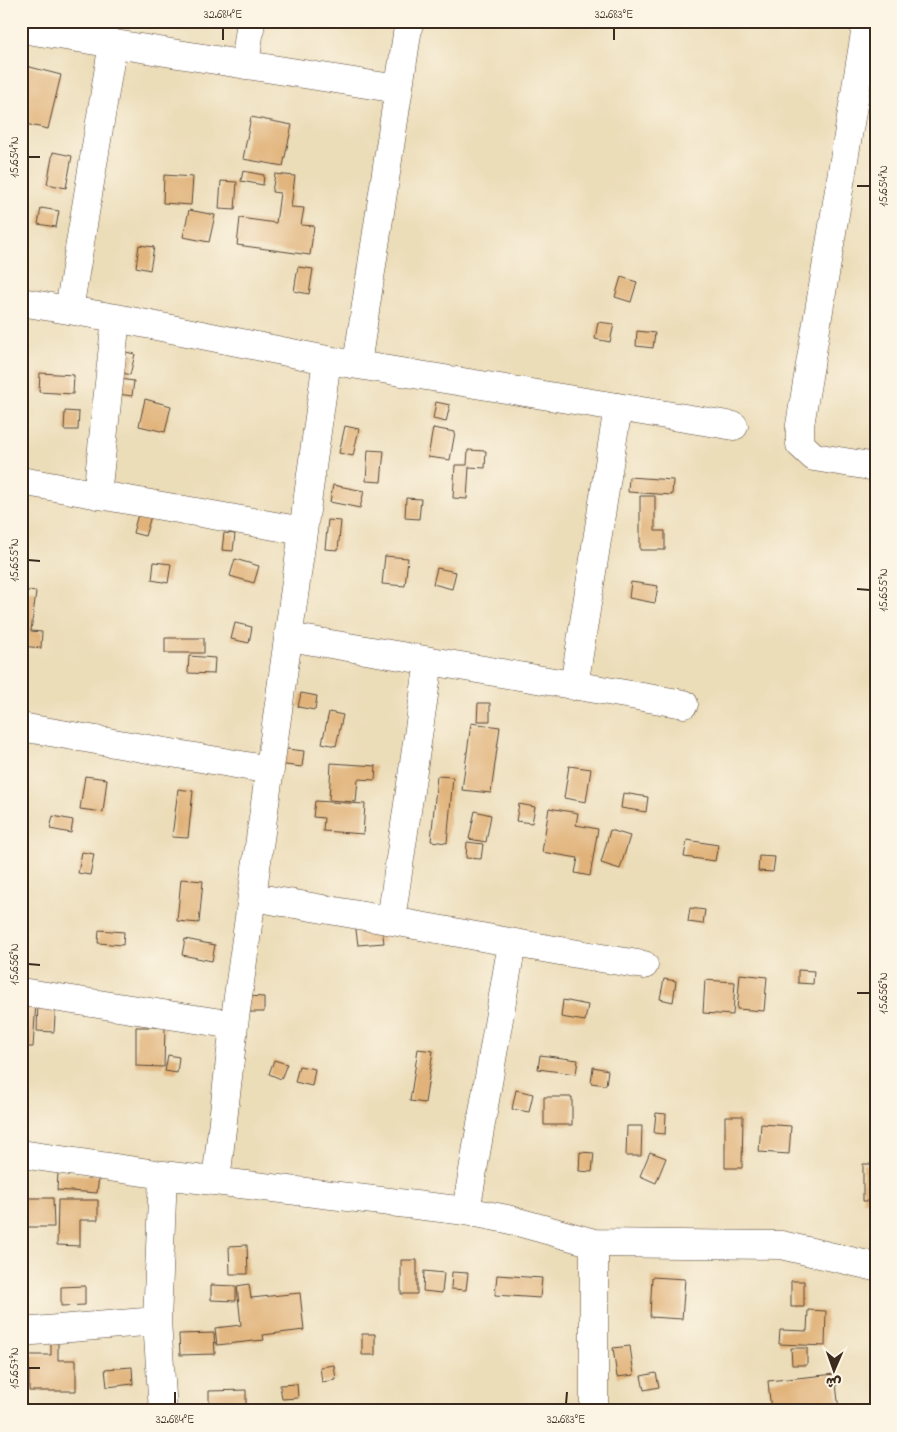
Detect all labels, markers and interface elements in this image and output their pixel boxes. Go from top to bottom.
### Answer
text: 32.684°E [204,6,242,24]
text: 32.683°E [595,6,633,24]
text: 15.654°N [6,136,24,178]
text: 15.654°N [875,165,893,207]
text: 15.655°N [6,538,24,582]
text: 15.655°N [875,568,893,612]
text: 15.656°N [6,943,24,985]
text: 15.656°N [875,972,893,1014]
north arrow [810,1344,860,1394]
text: 15.657°N [6,1347,24,1389]
text: ش [826,1371,842,1392]
text: 32.684°E [156,1411,194,1429]
text: 32.683°E [547,1411,585,1429]

